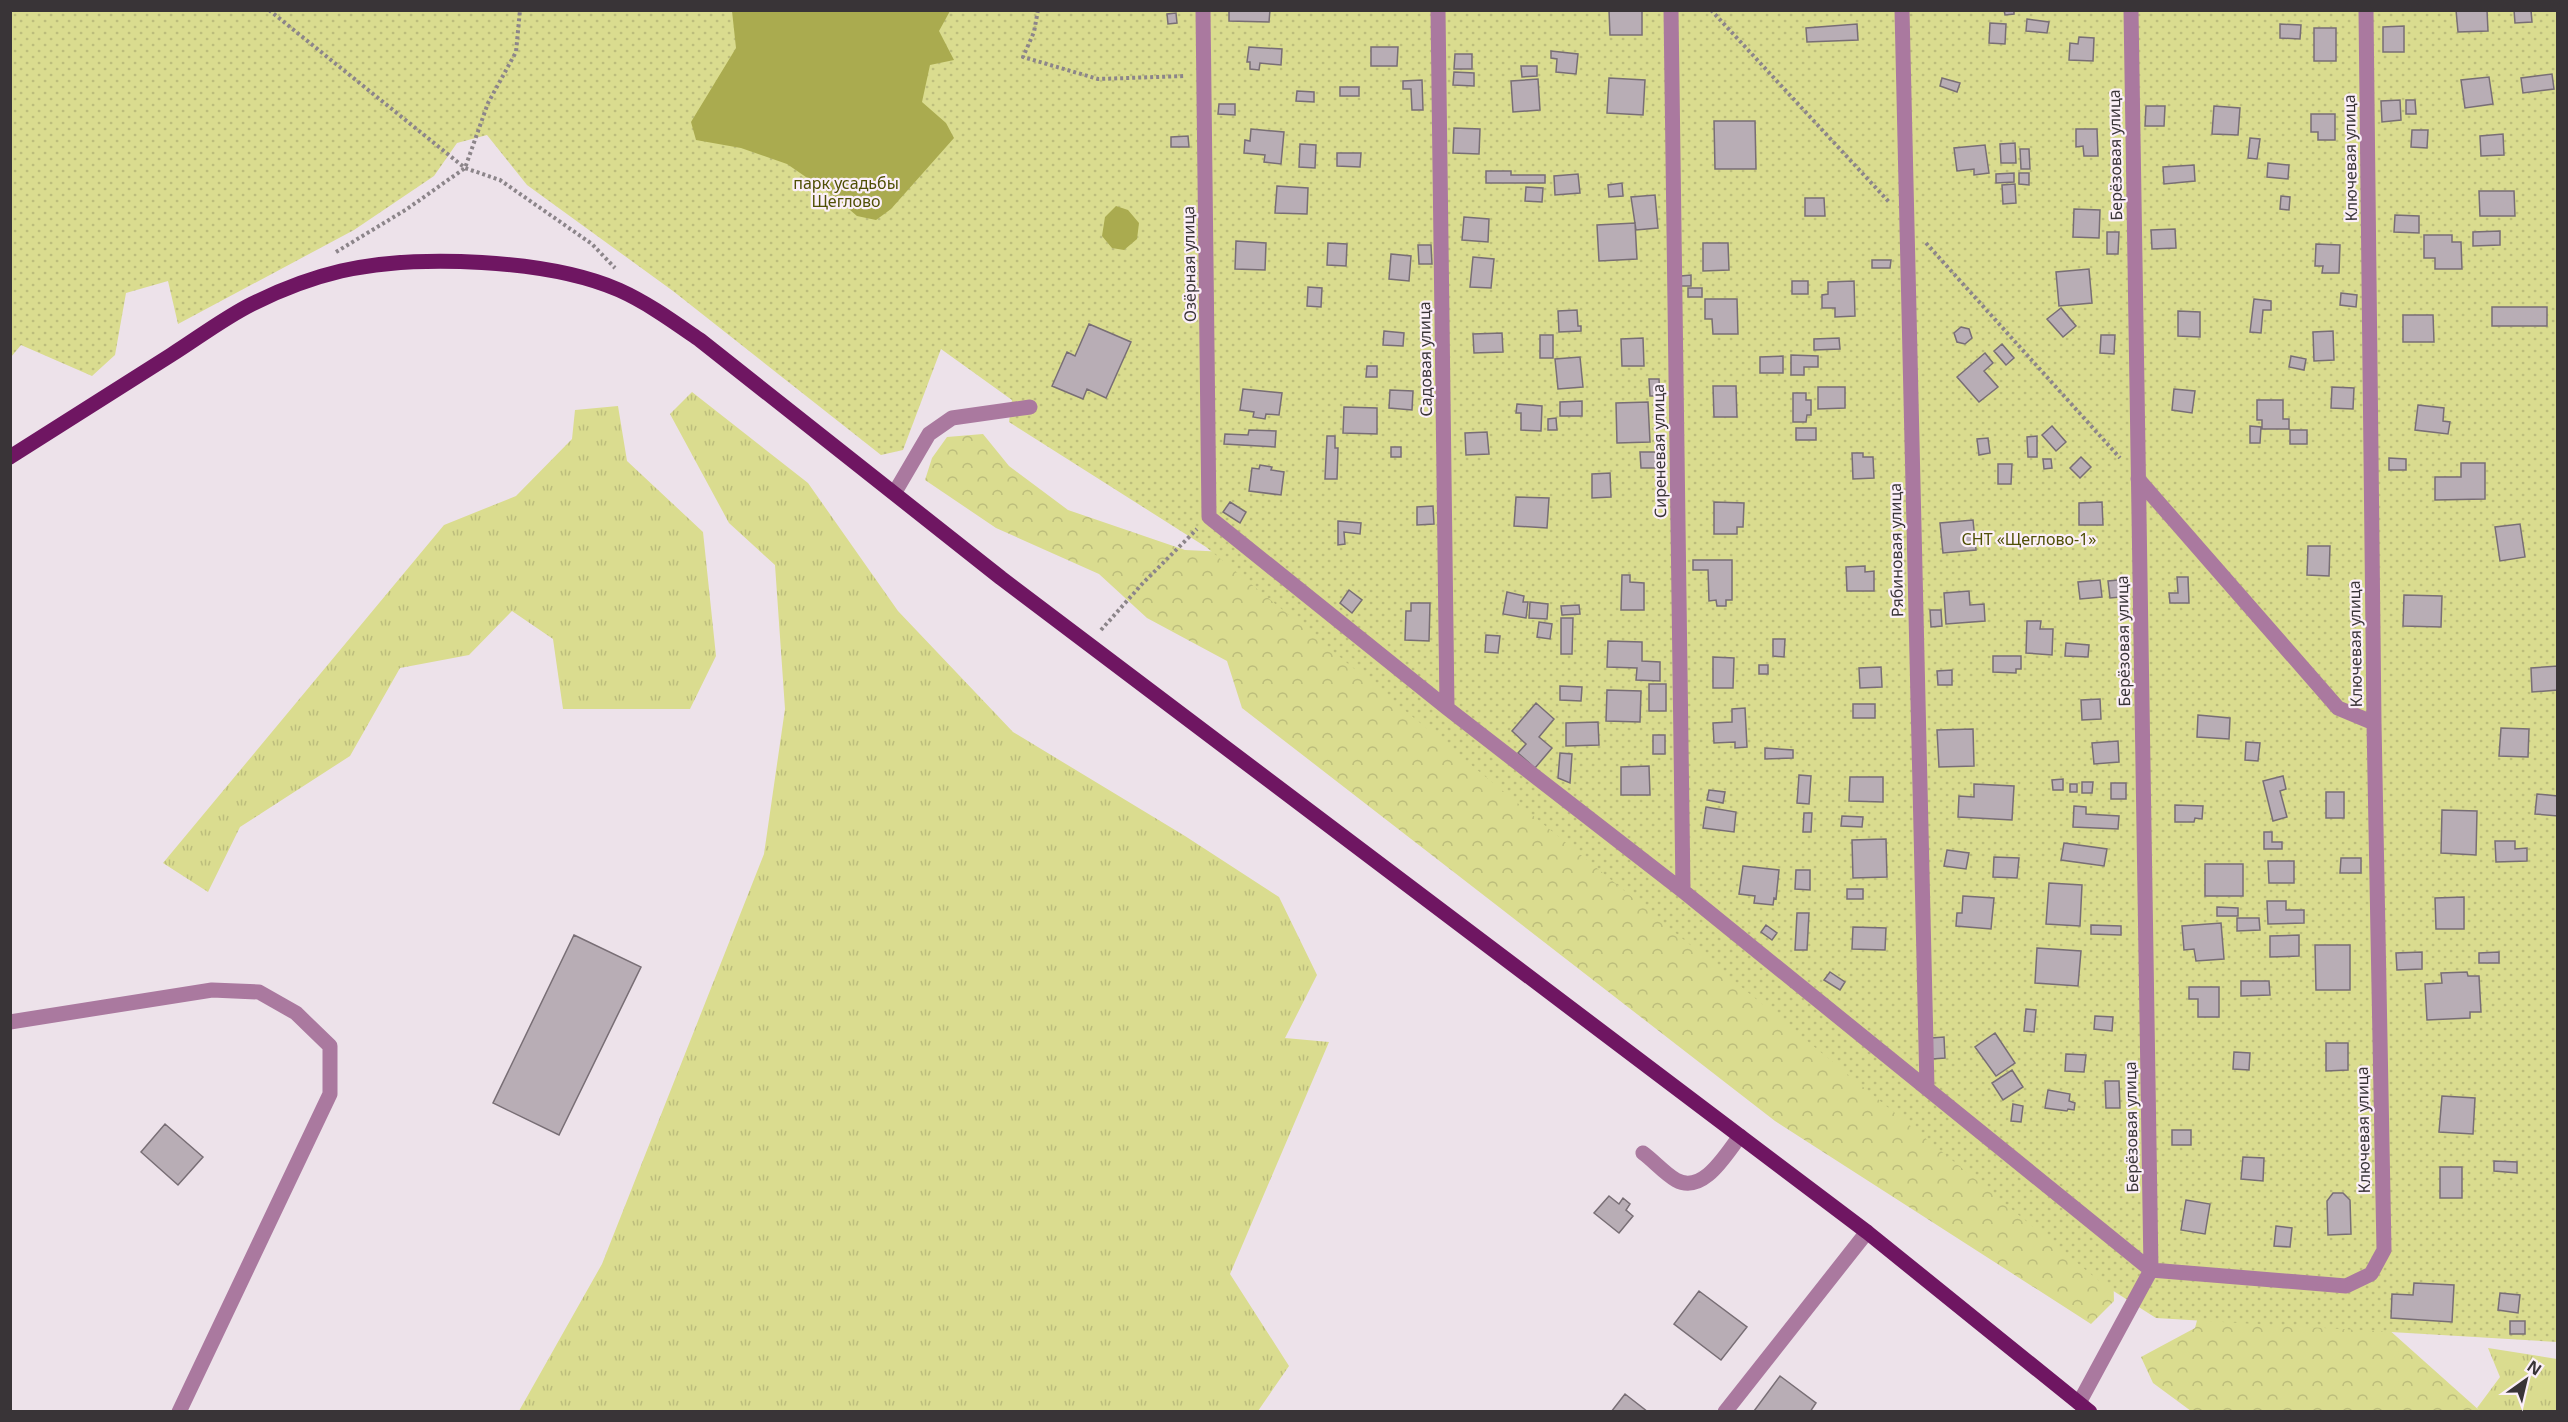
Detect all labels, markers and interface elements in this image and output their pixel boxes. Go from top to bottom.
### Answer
street label: Берёзовая улица [2103,89,2127,221]
street label: Ключевая улица [2338,94,2362,222]
park label: парк усадьбы Щеглово [793,172,899,212]
street label: Озёрная улица [1177,206,1201,322]
street label: Садовая улица [1413,301,1437,417]
street label: Сиреневая улица [1647,384,1671,518]
street label: Рябиновая улица [1884,483,1908,617]
park label: СНТ «Щеглово-1» [1962,528,2096,550]
street label: Берёзовая улица [2111,575,2135,707]
street label: Ключевая улица [2343,580,2367,708]
street label: Берёзовая улица [2119,1061,2143,1193]
street label: Ключевая улица [2351,1066,2375,1194]
north arrow [2496,1350,2556,1410]
text: N [2523,1355,2546,1380]

